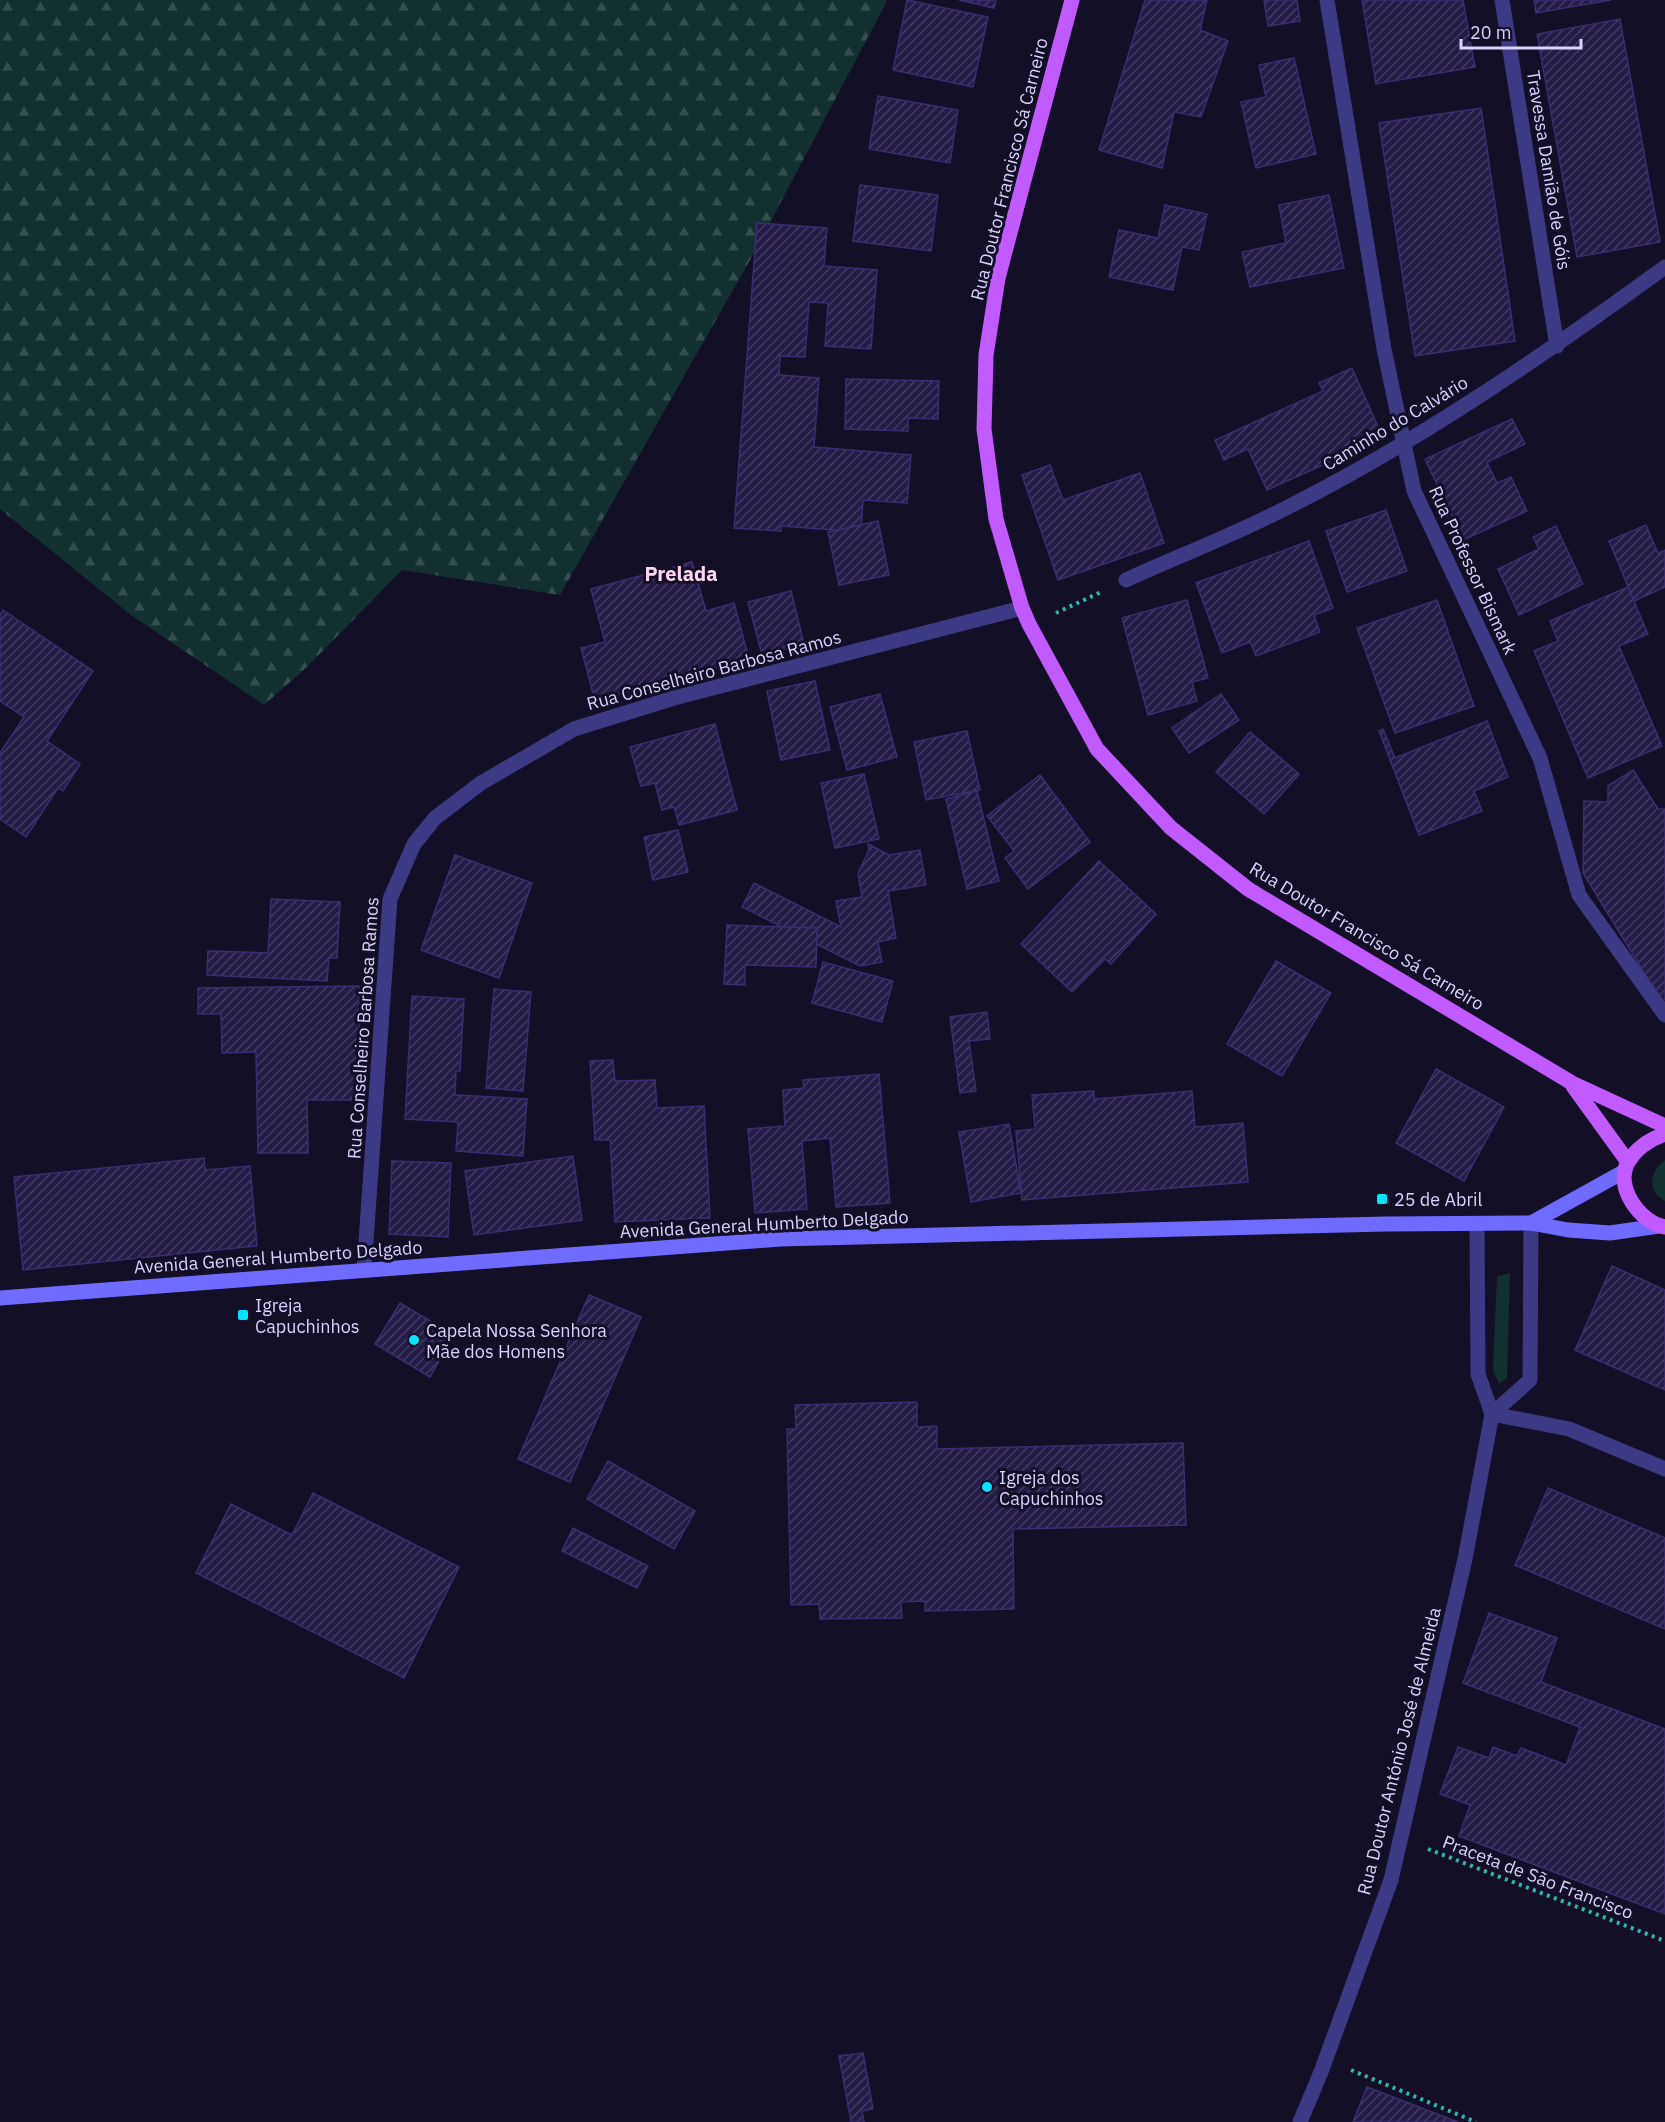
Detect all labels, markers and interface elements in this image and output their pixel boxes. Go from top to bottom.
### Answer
scale bar [1461,12,1581,50]
text: 20 m [1470,21,1512,44]
street label: Rua Doutor Francisco Sá Carneiro [965,35,1053,303]
street label: Travessa Damião de Góis [1522,69,1576,271]
street label: Caminho do Calvário [1318,371,1472,475]
street label: Rua Professor Bismark [1424,482,1522,658]
district label: Prelada [644,560,718,587]
street label: Rua Conselheiro Barbosa Ramos [584,625,844,715]
street label: Rua Doutor Francisco Sá Carneiro [1245,857,1489,1015]
street label: Rua Conselheiro Barbosa Ramos [342,896,384,1160]
place label: 25 de Abril [1394,1188,1483,1211]
marker: 25 de Abril [1375,1192,1389,1206]
street label: Avenida General Humberto Delgado [619,1205,909,1243]
street label: Avenida General Humberto Delgado [133,1235,423,1279]
place label: Igreja Capuchinhos [255,1294,360,1338]
marker: Igreja Capuchinhos [236,1308,250,1322]
place label: Capela Nossa Senhora Mãe dos Homens [426,1319,607,1363]
marker: Capela Nossa Senhora Mãe dos Homens [407,1333,421,1347]
place label: Igreja dos Capuchinhos [999,1466,1104,1510]
marker: Igreja dos Capuchinhos [980,1480,994,1494]
street label: Rua Doutor António José de Almeida [1352,1604,1446,1897]
street label: Praceta de São Francisco [1439,1830,1637,1924]

